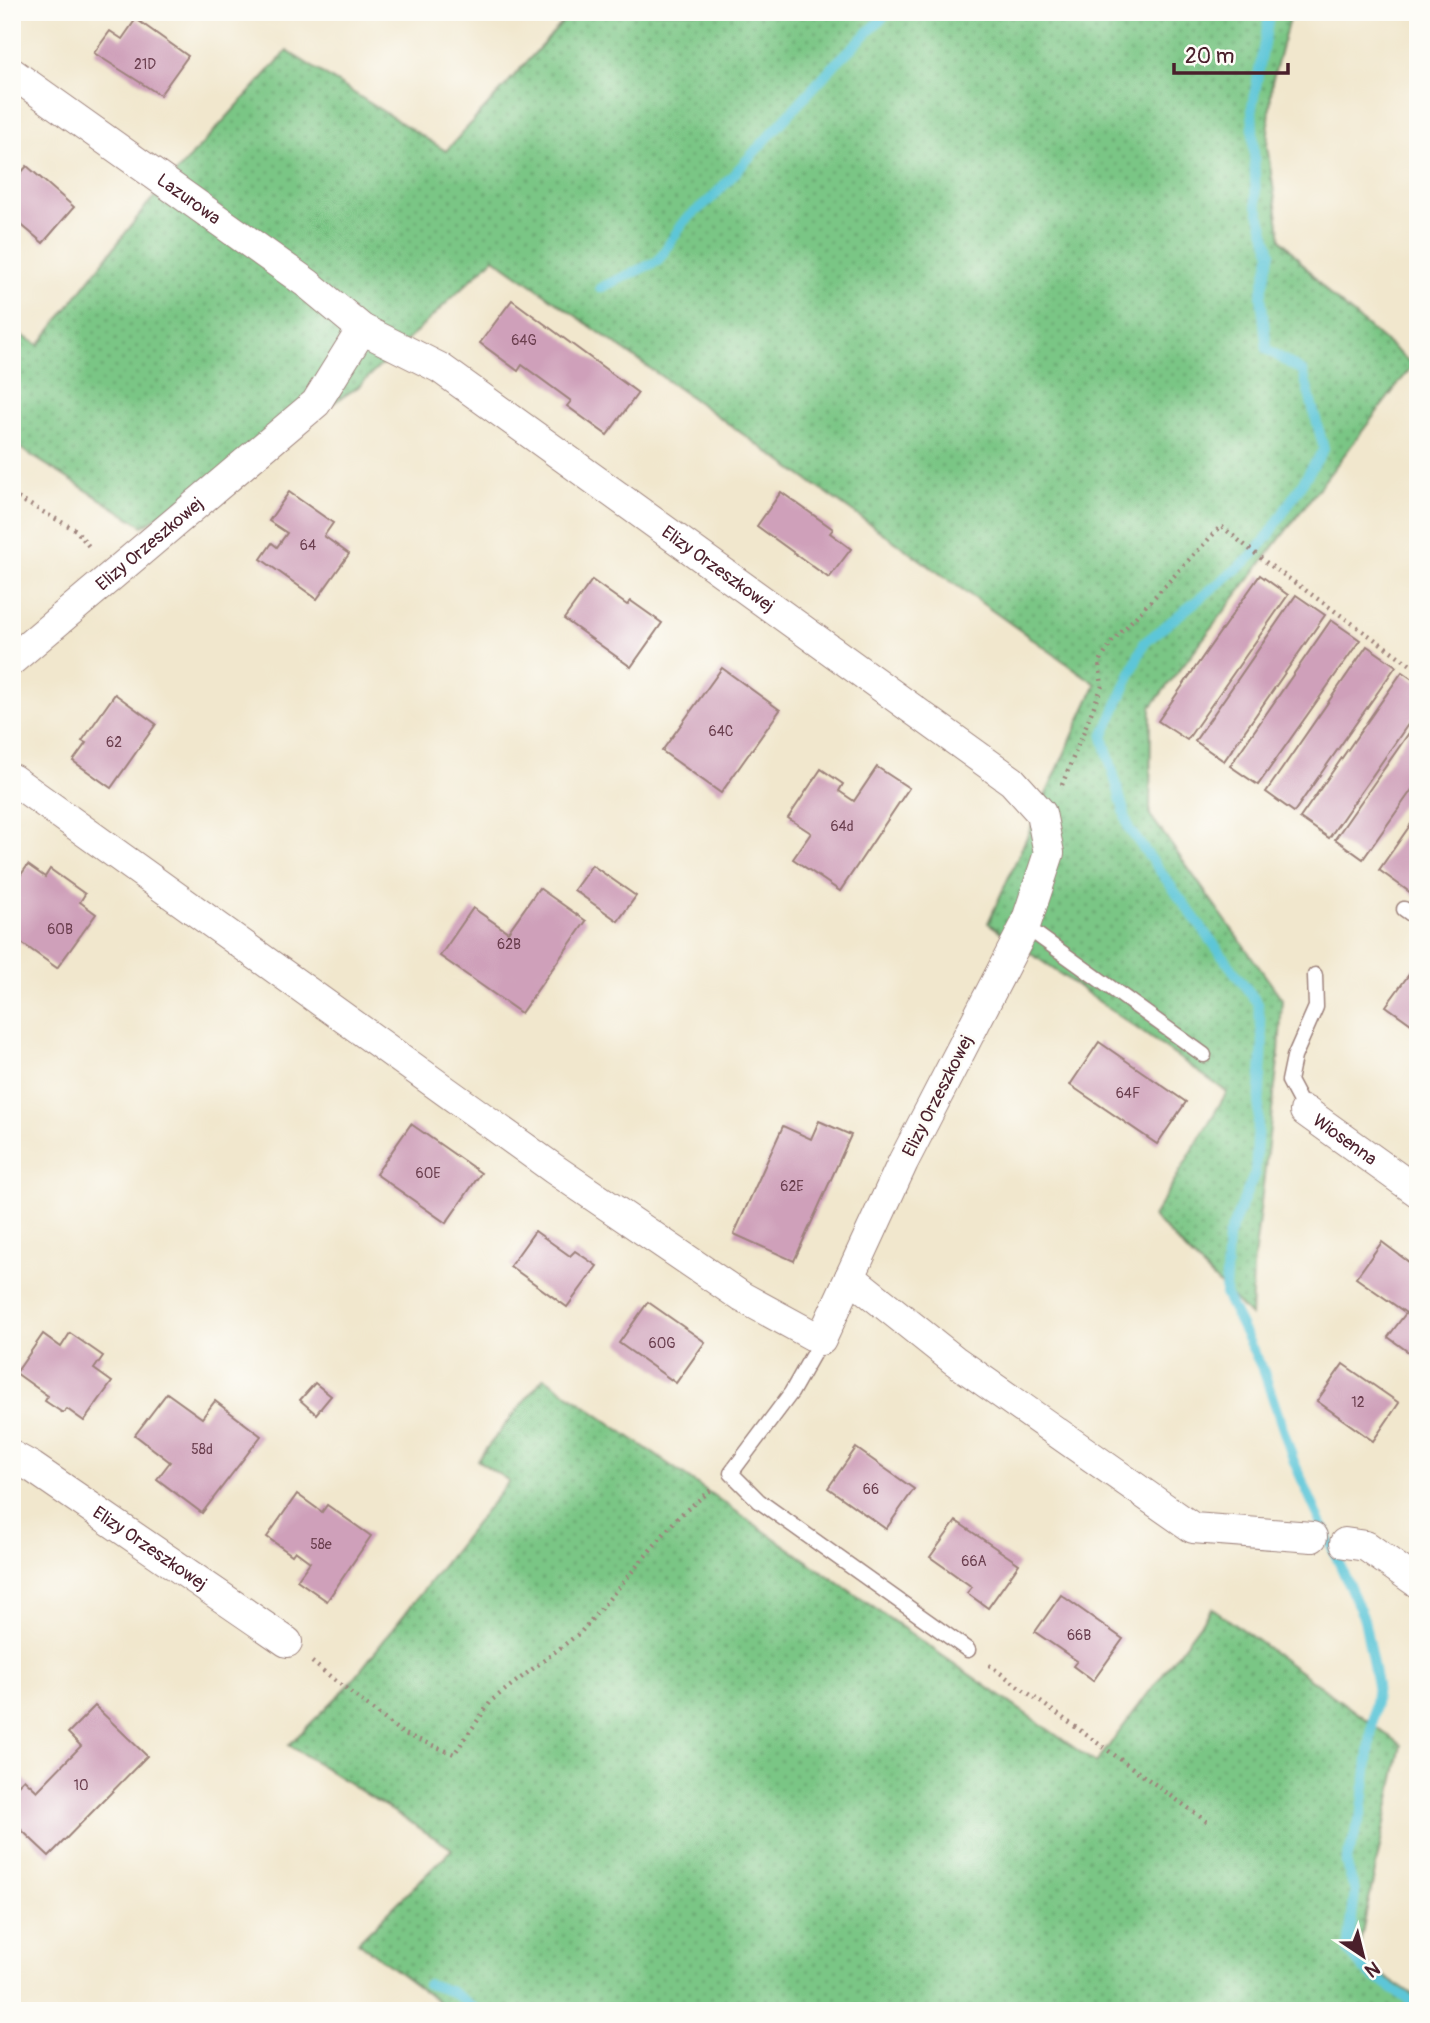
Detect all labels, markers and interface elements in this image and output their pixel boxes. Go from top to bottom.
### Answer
scale bar [1174,32,1288,76]
text: 20 m [1185,43,1234,70]
house number: 21D [134,56,156,73]
street label: Lazurowa [152,168,225,230]
house number: 64G [511,332,537,349]
street label: Elizy Orzeszkowej [91,492,208,596]
street label: Elizy Orzeszkowej [657,520,779,617]
house number: 64 [300,537,316,554]
house number: 64C [709,723,734,740]
house number: 62 [106,734,122,751]
house number: 64d [830,818,854,835]
house number: 60B [47,921,73,938]
house number: 62B [497,936,521,953]
street label: Elizy Orzeszkowej [897,1031,979,1161]
house number: 64F [1116,1085,1140,1102]
street label: Wiosenna [1308,1109,1381,1170]
house number: 60E [416,1165,441,1182]
house number: 62E [780,1178,804,1195]
house number: 60G [649,1335,676,1352]
house number: 12 [1351,1394,1365,1411]
house number: 58d [191,1441,213,1458]
house number: 66 [863,1481,879,1498]
street label: Elizy Orzeszkowej [88,1501,212,1595]
house number: 58e [310,1536,332,1553]
house number: 66A [961,1553,987,1570]
house number: 66B [1067,1627,1091,1644]
house number: 10 [73,1777,89,1794]
north arrow [1328,1922,1398,1992]
text: N [1360,1956,1384,1983]

